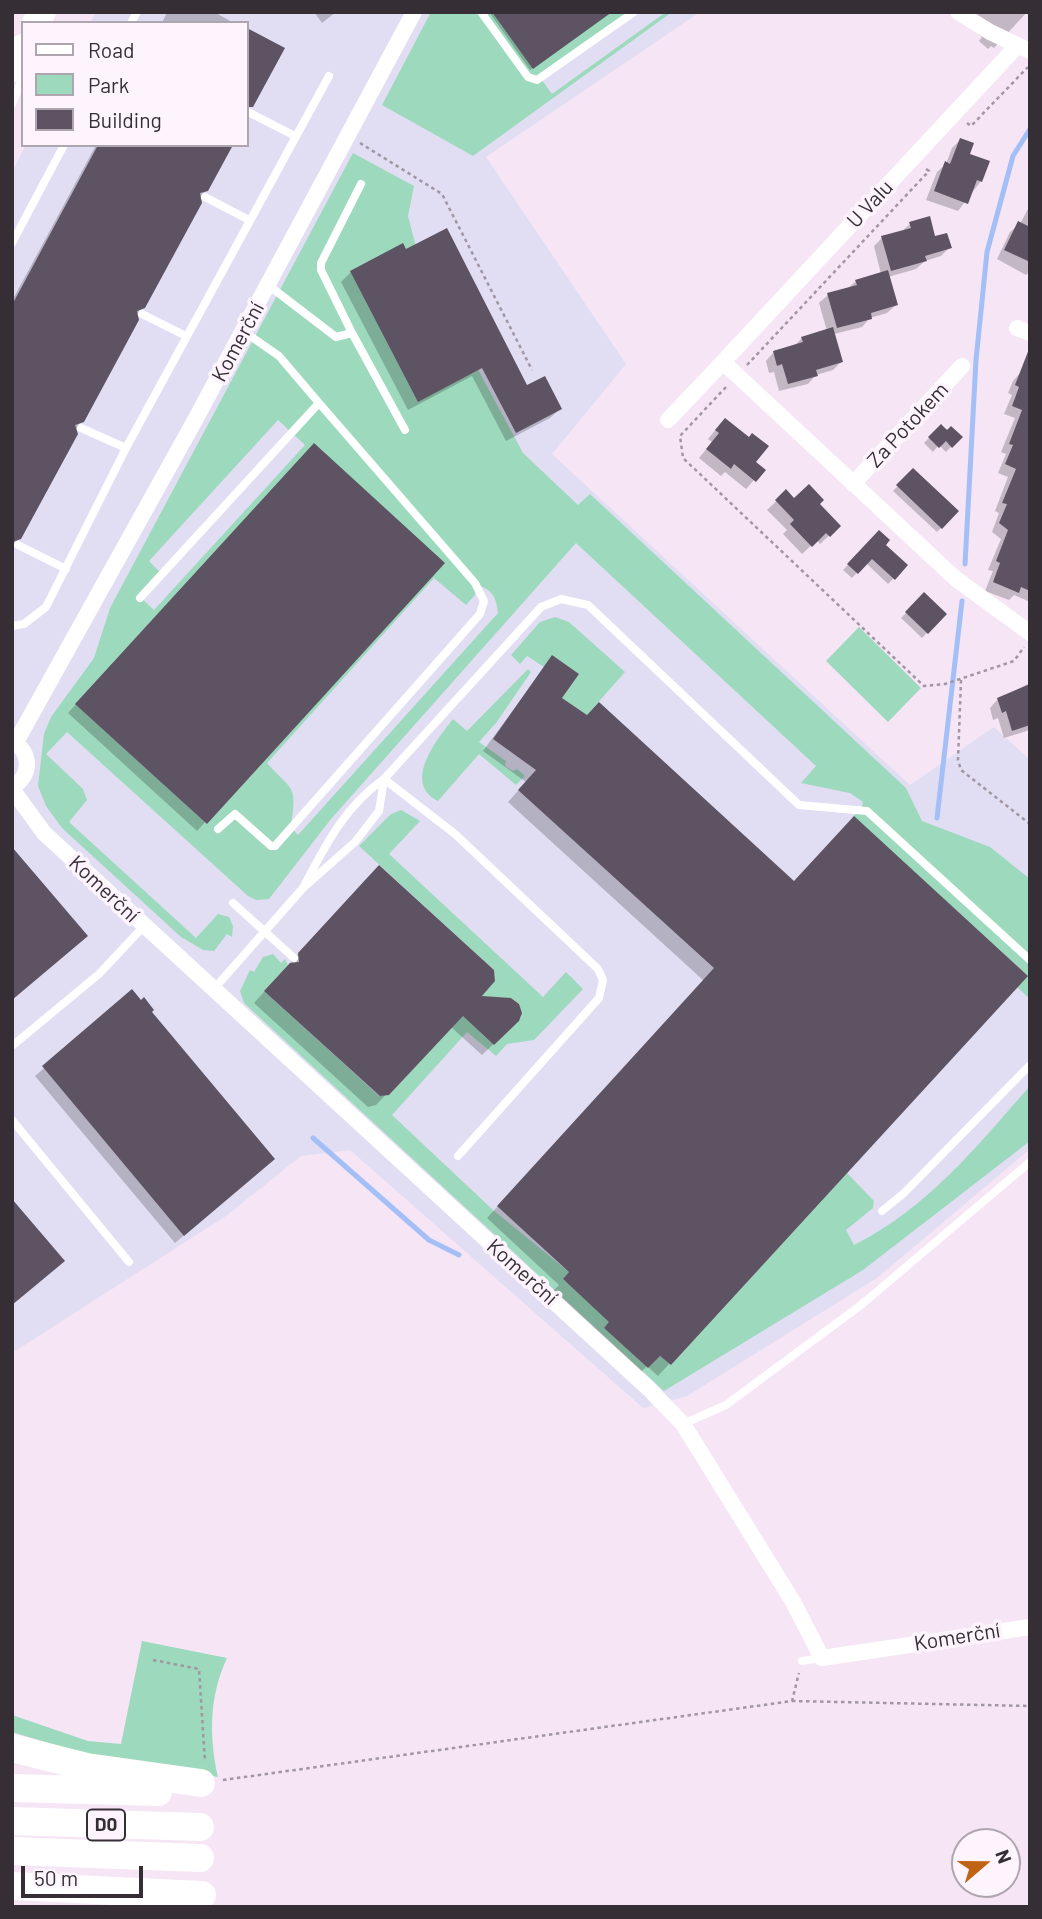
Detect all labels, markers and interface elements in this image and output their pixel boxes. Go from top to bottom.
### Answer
legend [21,21,248,147]
text: Road [88,37,134,62]
text: Park [88,72,129,97]
text: Building [88,107,162,132]
street label: U Valu [842,175,898,233]
street label: Komerční [207,298,269,386]
street label: Za Potokem [862,377,954,473]
street label: Komerční [64,850,144,928]
street label: Komerční [481,1234,563,1310]
street label: Komerční [912,1618,1002,1656]
road number: D0 [87,1810,125,1840]
north arrow [951,1828,1021,1898]
text: N [991,1846,1017,1866]
scale bar [24,1853,147,1897]
text: 50 m [34,1865,78,1890]

